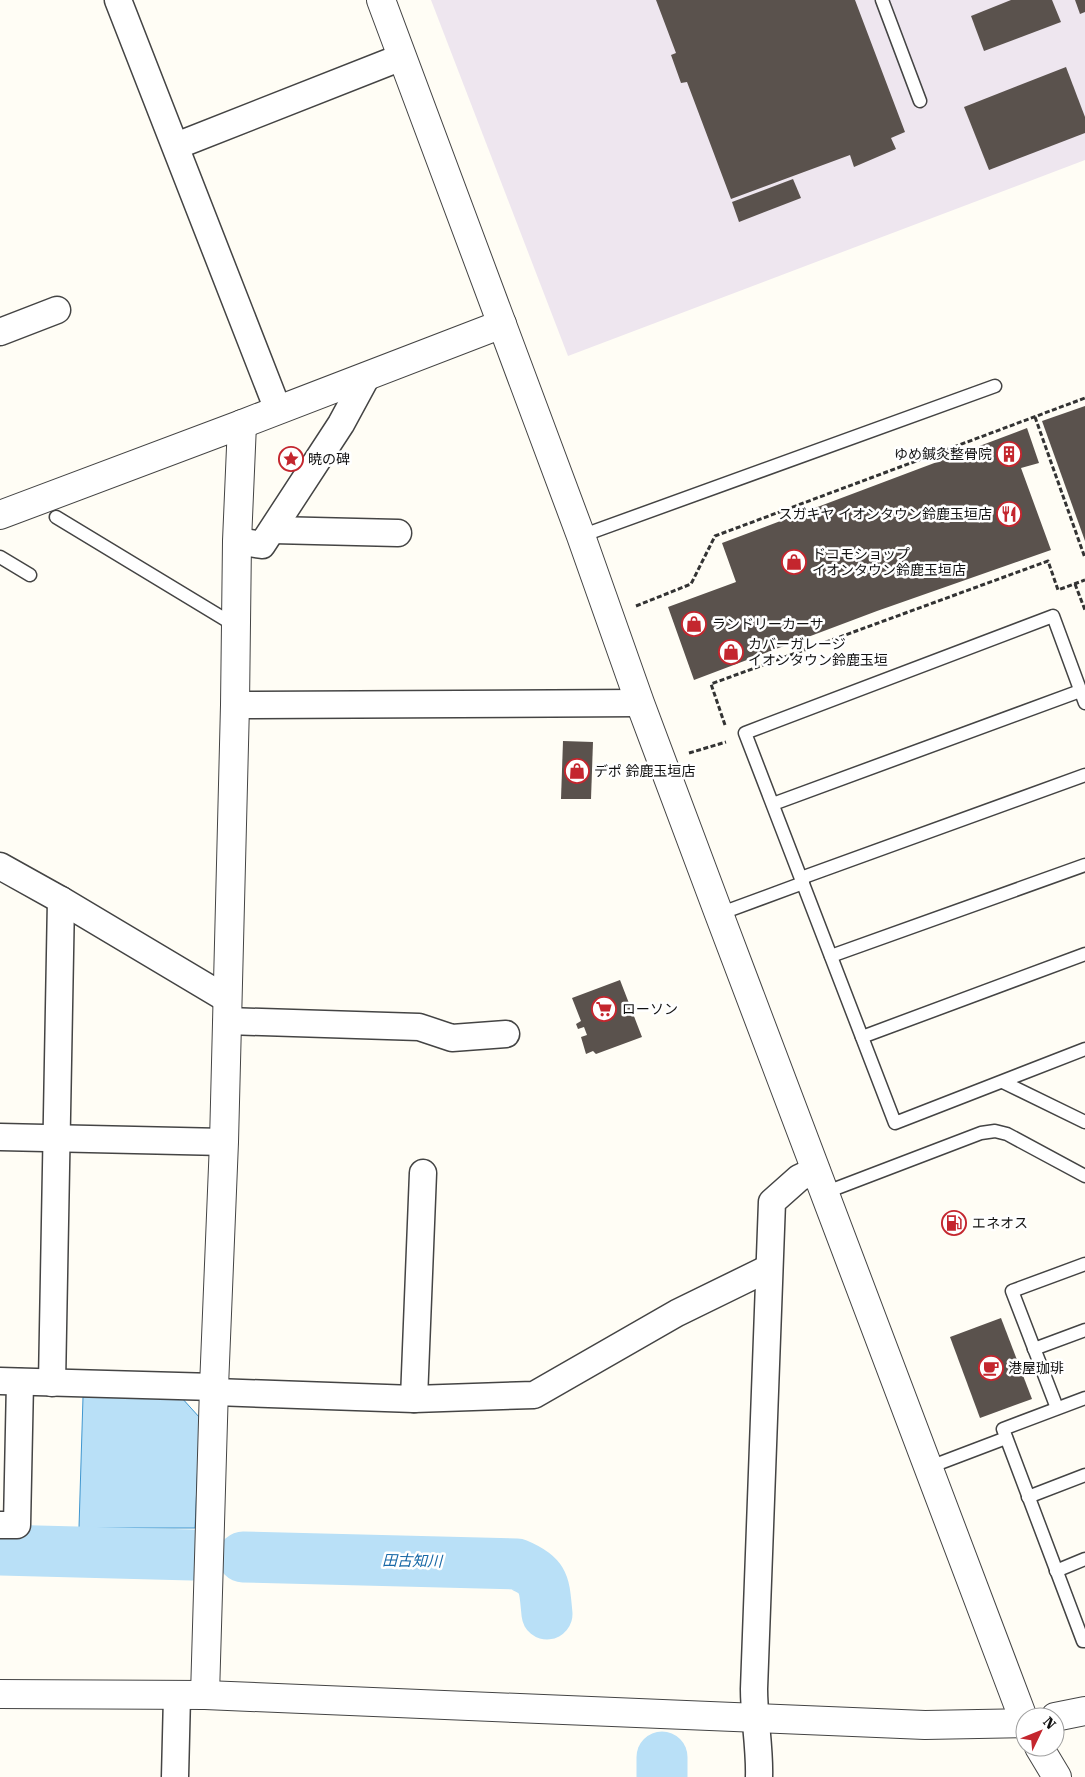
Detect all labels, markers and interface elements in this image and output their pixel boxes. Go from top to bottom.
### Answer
building icon: ゆめ鍼灸整骨院 [996,441,1022,467]
place icon: 暁の碑 [278,446,304,472]
place label: ゆめ鍼灸整骨院 [894,446,992,462]
place label: 暁の碑 [308,451,350,467]
restaurant icon: スガキヤ イオンタウン鈴鹿玉垣店 [996,501,1022,527]
place label: スガキヤ イオンタウン鈴鹿玉垣店 [778,506,992,522]
place label: ドコモショップ イオンタウン鈴鹿玉垣店 [812,546,966,578]
shop icon: ドコモショップ イオンタウン鈴鹿玉垣店 [781,549,807,575]
shop icon: ランドリーカーサ [681,611,707,637]
place label: ランドリーカーサ [712,616,824,632]
place label: カバーガレージ イオンタウン鈴鹿玉垣 [748,636,888,668]
shop icon: カバーガレージ イオンタウン鈴鹿玉垣 [718,639,744,665]
shop icon: デポ 鈴鹿玉垣店 [564,758,590,784]
place label: デポ 鈴鹿玉垣店 [594,763,696,779]
supermarket icon: ローソン [591,996,617,1022]
place label: ローソン [622,1001,678,1017]
fuel station icon: エネオス [941,1210,967,1236]
place label: エネオス [972,1215,1028,1231]
cafe icon: 港屋珈琲 [978,1355,1004,1381]
place label: 港屋珈琲 [1008,1360,1064,1376]
water label: 田古知川 [382,1551,444,1571]
north arrow [1015,1707,1065,1757]
text: N [1040,1714,1059,1733]

